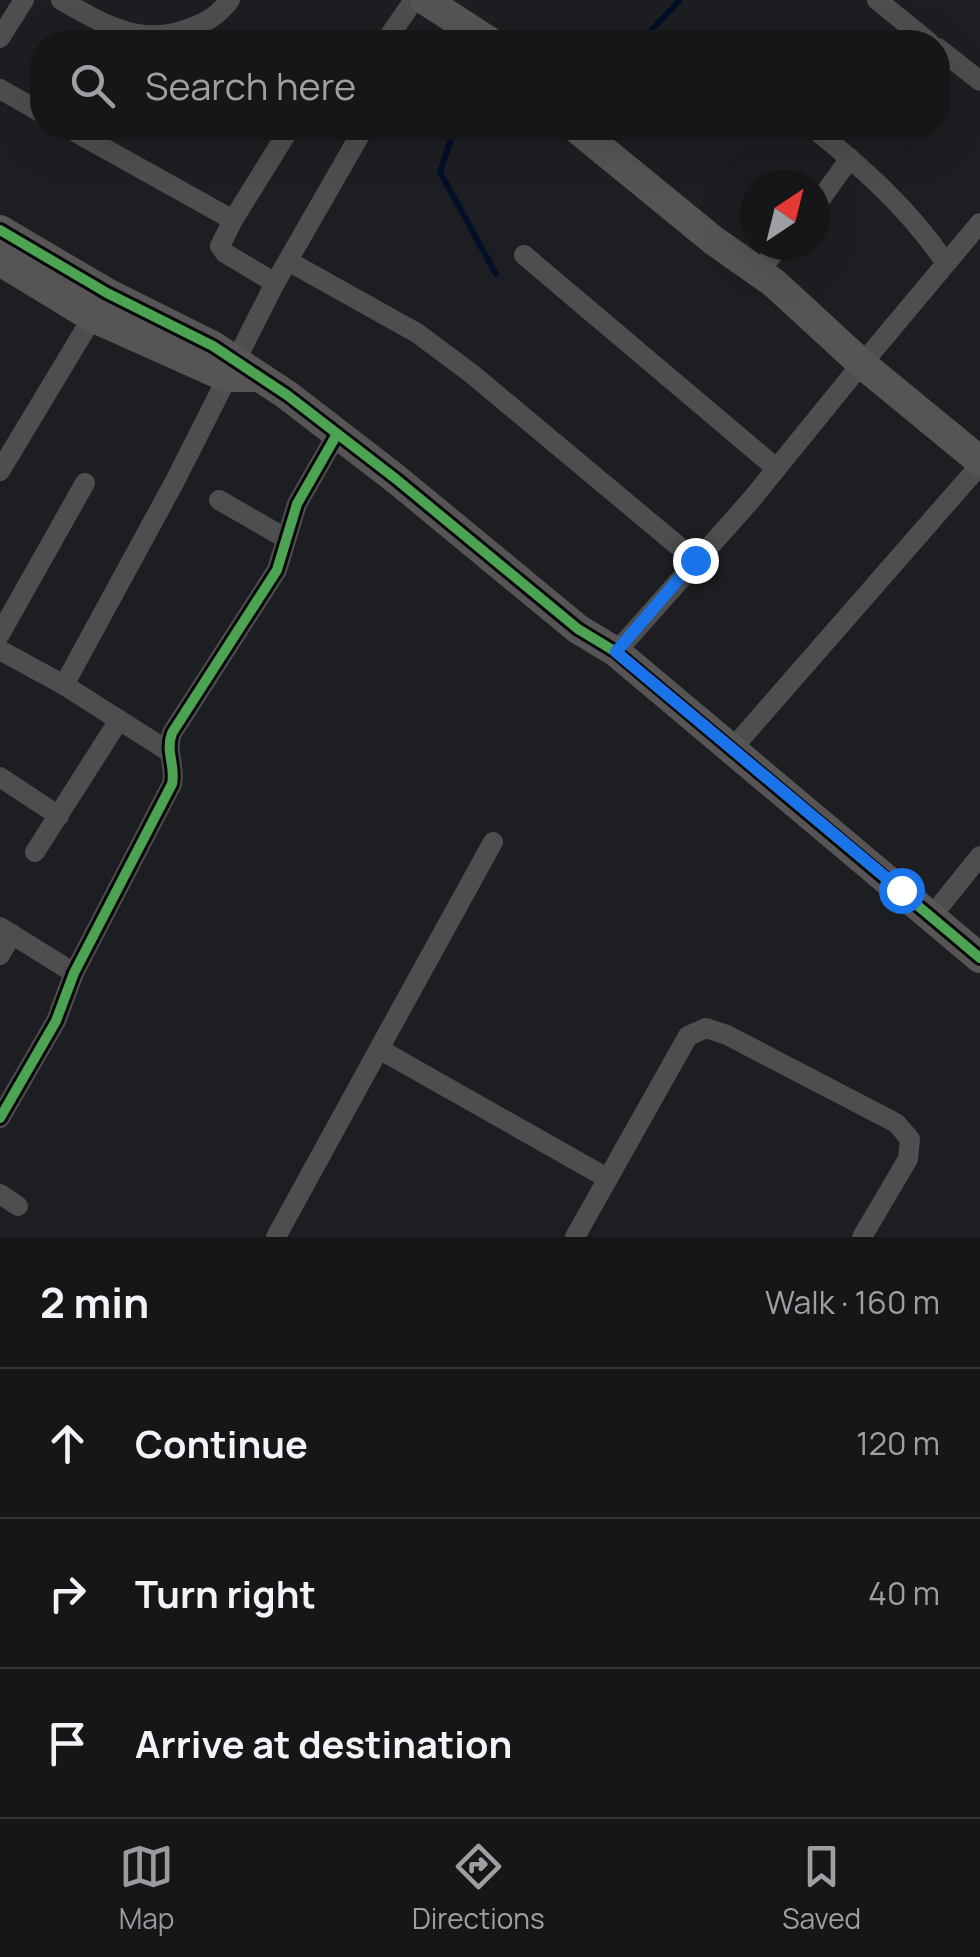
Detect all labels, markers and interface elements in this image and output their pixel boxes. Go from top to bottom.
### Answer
search box [30,30,950,140]
icon: search [65,58,120,113]
text: Search here [145,59,356,111]
north arrow [740,170,830,260]
route end [673,538,719,584]
route start [879,868,925,914]
text: 2 min [40,1273,149,1331]
text: Walk · 160 m [765,1280,940,1324]
icon: ahead [40,1416,95,1471]
text: Continue [135,1417,308,1469]
text: 120 m [856,1421,940,1465]
icon: right [40,1566,95,1621]
text: Turn right [135,1567,316,1619]
text: 40 m [868,1571,940,1615]
icon: arrive [40,1716,95,1771]
text: Arrive at destination [135,1717,512,1769]
tab: Map [119,1839,174,1937]
tab: Directions [412,1839,545,1937]
tab: Saved [782,1839,861,1937]

